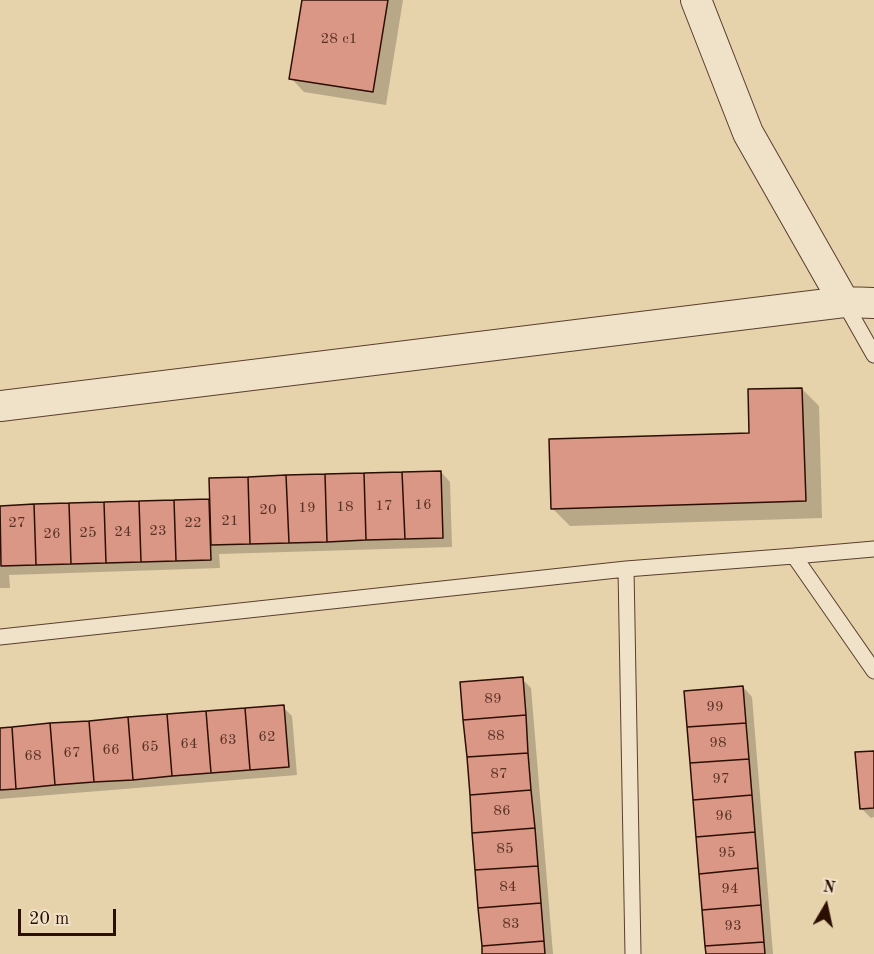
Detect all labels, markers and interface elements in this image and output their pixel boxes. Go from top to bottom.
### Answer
house number: 28 с1 [321,30,357,48]
house number: 16 [414,496,432,514]
house number: 17 [375,497,393,515]
house number: 18 [336,498,354,516]
house number: 19 [298,499,316,517]
house number: 20 [259,501,277,519]
house number: 21 [221,512,239,530]
house number: 27 [8,514,26,532]
house number: 22 [184,514,202,532]
house number: 23 [149,522,167,540]
house number: 24 [114,523,132,541]
house number: 25 [79,524,97,542]
house number: 26 [43,525,61,543]
house number: 89 [484,690,502,708]
house number: 99 [706,698,724,716]
house number: 88 [487,727,505,745]
house number: 62 [258,728,276,746]
house number: 63 [219,731,237,749]
house number: 98 [709,734,727,752]
house number: 64 [180,735,198,753]
house number: 65 [141,738,159,756]
house number: 66 [102,741,120,759]
house number: 67 [63,744,81,762]
house number: 68 [24,747,42,765]
house number: 87 [490,765,508,783]
house number: 97 [712,770,730,788]
house number: 86 [493,802,511,820]
house number: 96 [715,807,733,825]
house number: 85 [496,840,514,858]
house number: 95 [718,844,736,862]
north arrow [796,876,856,936]
house number: 84 [499,878,517,896]
text: N [822,879,836,897]
house number: 94 [721,880,739,898]
scale bar [21,897,118,935]
text: 20 m [29,910,69,928]
house number: 83 [502,915,520,933]
house number: 93 [724,917,742,935]

